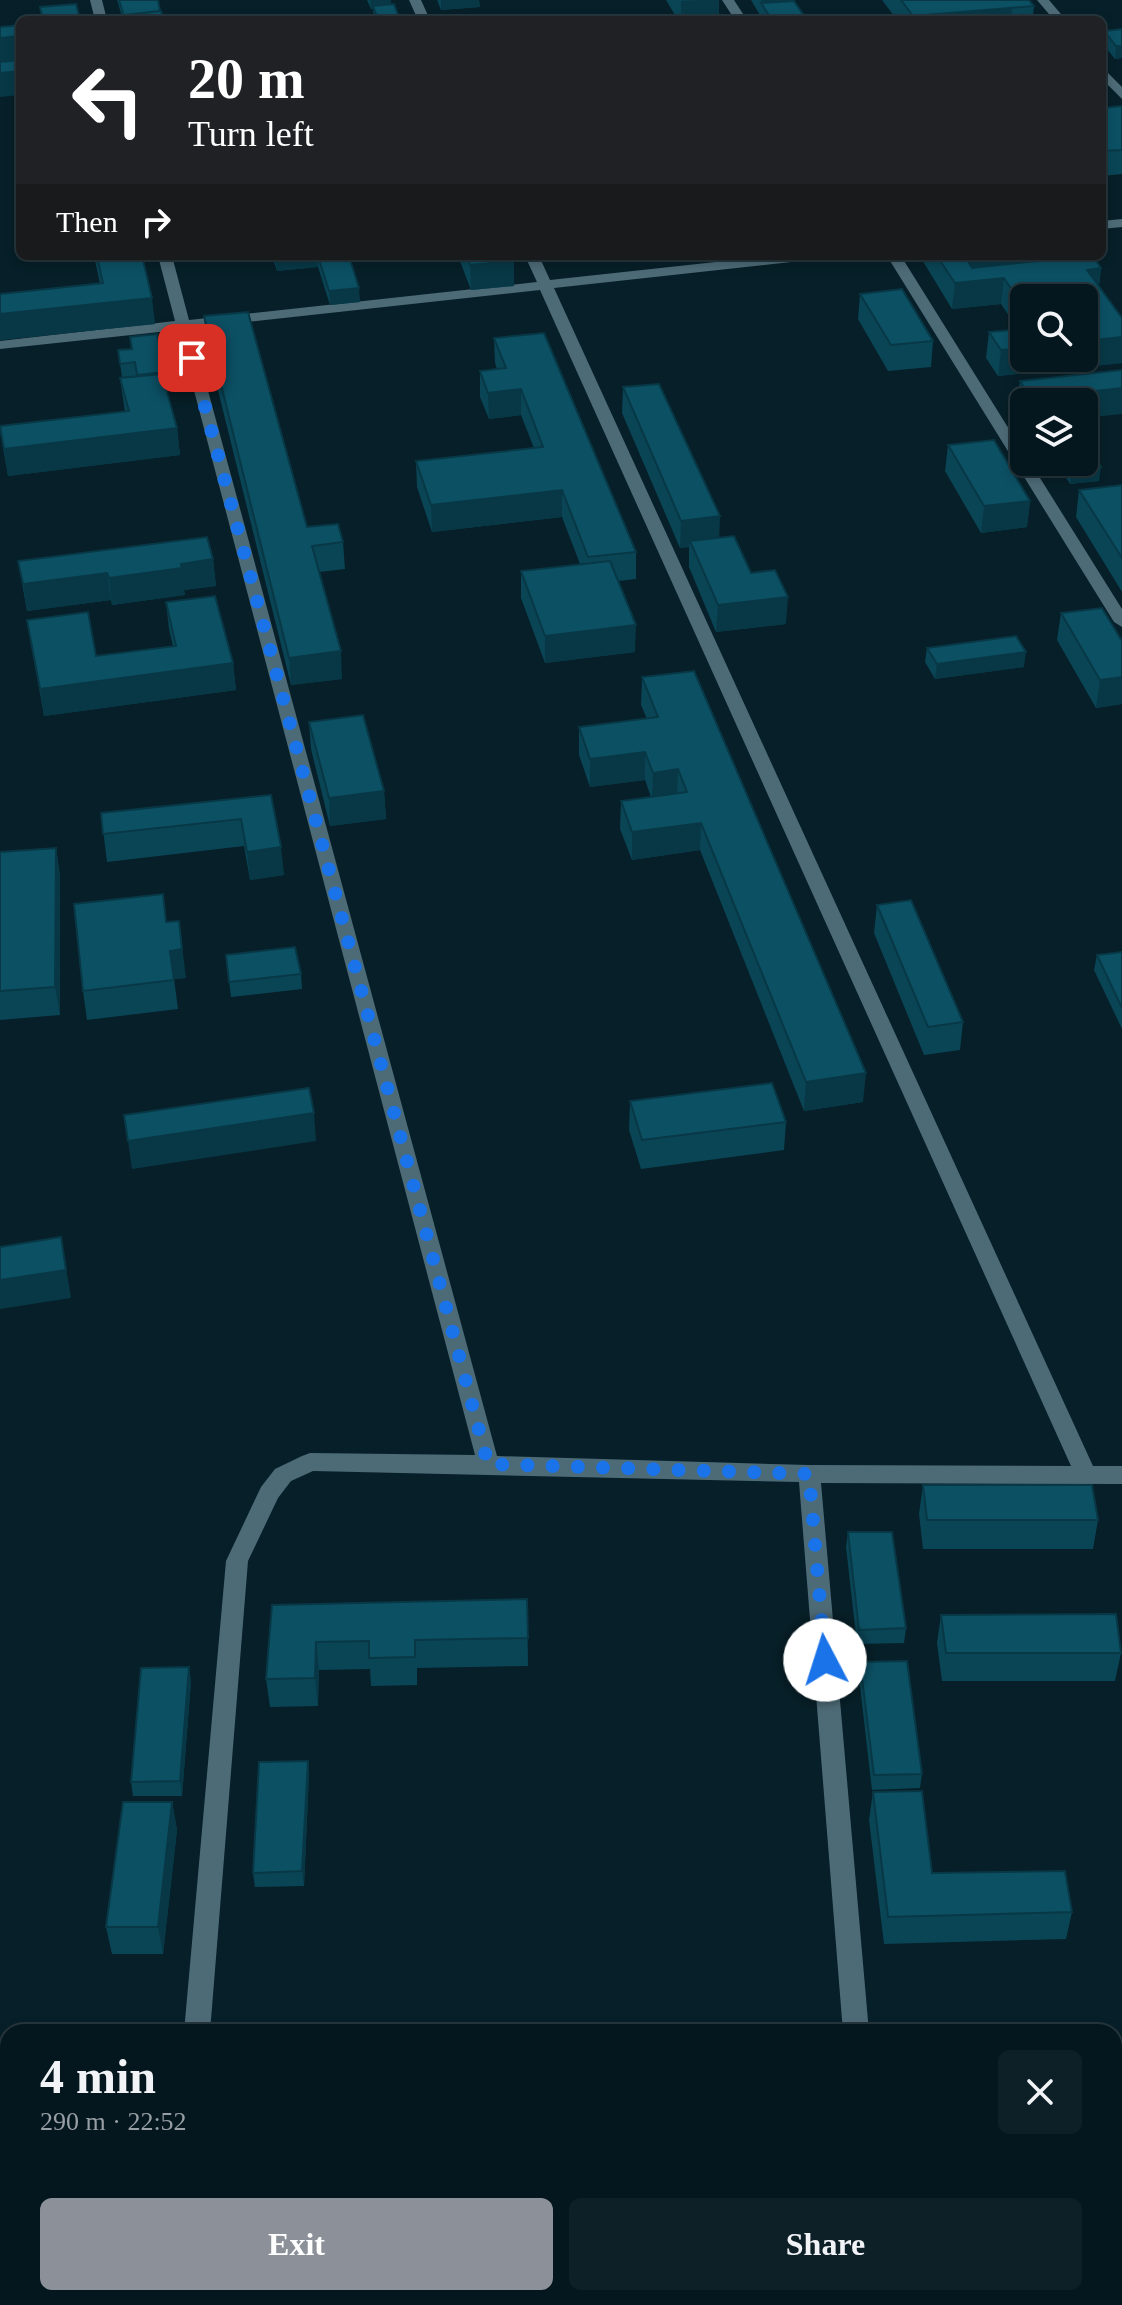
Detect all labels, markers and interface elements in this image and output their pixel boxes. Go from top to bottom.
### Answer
icon: left [56,48,160,152]
text: 20 m [188,48,305,110]
text: Turn left [188,114,314,154]
icon: right [134,200,178,244]
text: Then [56,205,118,238]
map controls [1010,284,1098,476]
button: search [1010,284,1098,372]
pin [158,324,226,392]
icon: arrive [170,336,214,380]
button: layers [1010,388,1098,476]
position arrow [783,1618,867,1702]
text: 4 min [40,2050,156,2103]
button: close [998,2050,1082,2134]
text: 290 m · 22:52 [40,2107,187,2136]
button: Exit [40,2198,553,2290]
button: Share [569,2198,1082,2290]

